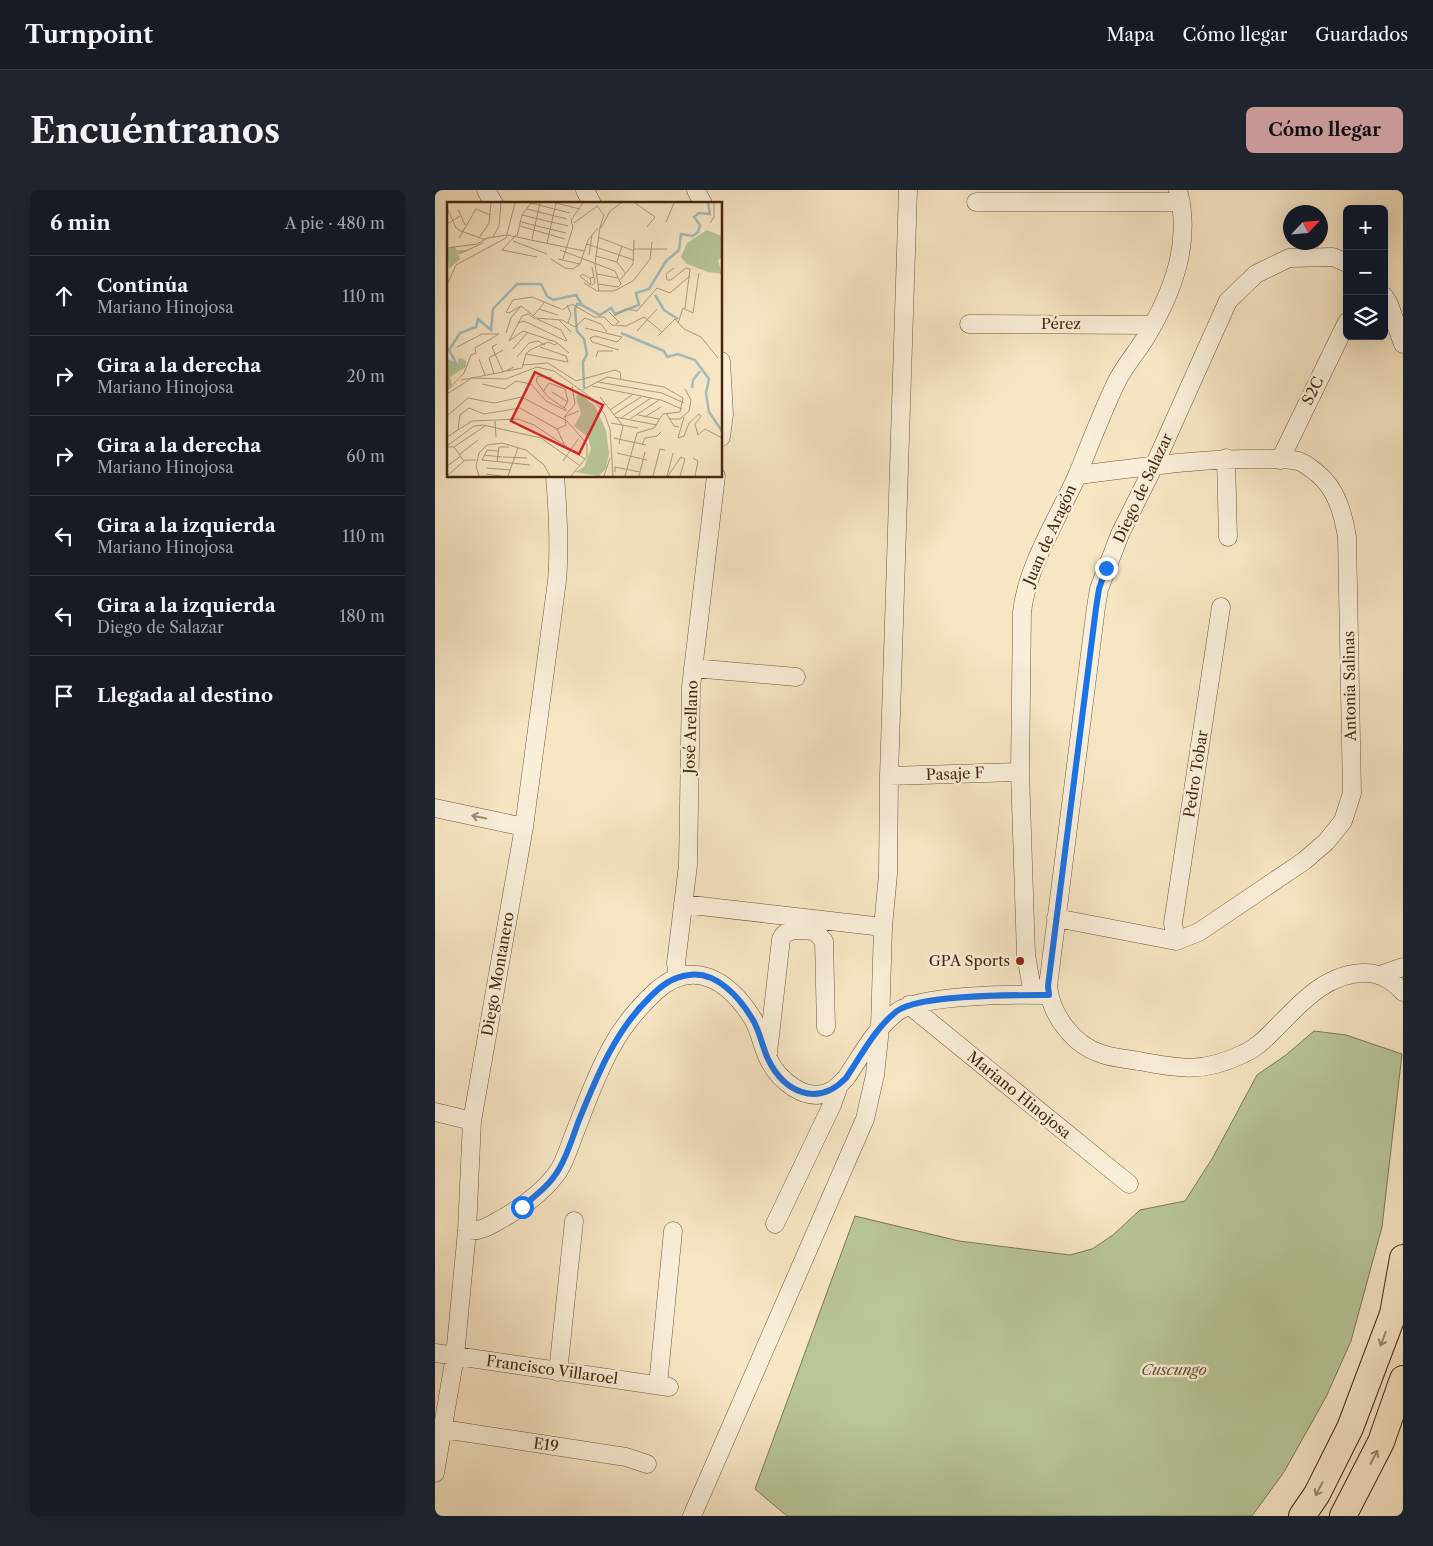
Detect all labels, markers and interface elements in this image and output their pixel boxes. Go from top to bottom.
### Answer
text: Turnpoint [25,20,153,49]
text: Mapa [1106,24,1155,46]
text: Cómo llegar [1183,24,1287,46]
text: Guardados [1315,24,1408,46]
button: Cómo llegar [1246,107,1403,153]
text: Encuéntranos [30,109,280,152]
inset map [447,202,723,478]
north arrow [1283,205,1328,250]
map controls [1343,205,1388,340]
button: + [1343,205,1388,250]
text: 6 min [50,210,111,235]
text: A pie · 480 m [285,213,385,233]
button: − [1343,250,1388,295]
text: Continúa [97,274,188,297]
icon: ahead [50,282,78,310]
text: 110 m [342,286,385,306]
button: layers [1343,295,1388,340]
text: Mariano Hinojosa [97,297,234,317]
street label: Pérez [1041,314,1081,333]
text: Gira a la derecha [97,354,261,377]
icon: right [50,362,78,390]
text: 20 m [346,366,385,386]
street label: S2C [1298,373,1327,408]
text: Mariano Hinojosa [97,377,234,397]
street label: Diego de Salazar [1109,429,1177,546]
text: Gira a la derecha [97,434,261,457]
icon: right [50,442,78,470]
text: 60 m [346,446,385,466]
text: Mariano Hinojosa [97,457,234,477]
street label: Juan de Aragón [1018,481,1081,590]
text: Gira a la izquierda [97,514,276,537]
icon: left [50,522,78,550]
text: 110 m [342,526,385,546]
text: Mariano Hinojosa [97,537,234,557]
route end [1095,557,1118,580]
text: Gira a la izquierda [97,594,276,617]
icon: left [50,602,78,630]
text: 180 m [339,606,385,626]
text: Diego de Salazar [97,617,224,637]
street label: Antonia Salinas [1339,631,1360,742]
street label: José Arellano [679,680,702,776]
icon: arrive [50,682,78,710]
text: Llegada al destino [97,684,273,707]
street label: Pedro Tobar [1179,728,1212,819]
street label: Pasaje F [925,763,985,784]
one-way arrow [472,812,488,821]
street label: Diego Montanero [477,910,518,1038]
place label: GPA Sports [929,951,1010,970]
marker: GPA Sports [1014,955,1026,967]
street label: Mariano Hinojosa [964,1047,1075,1142]
route start [511,1196,534,1219]
one-way arrow [1378,1332,1387,1347]
street label: Francisco Villaroel [485,1351,620,1388]
park label: Cuscungo [1141,1360,1207,1379]
street label: E19 [532,1433,560,1456]
one-way arrow [1370,1450,1379,1465]
one-way arrow [1314,1481,1324,1495]

